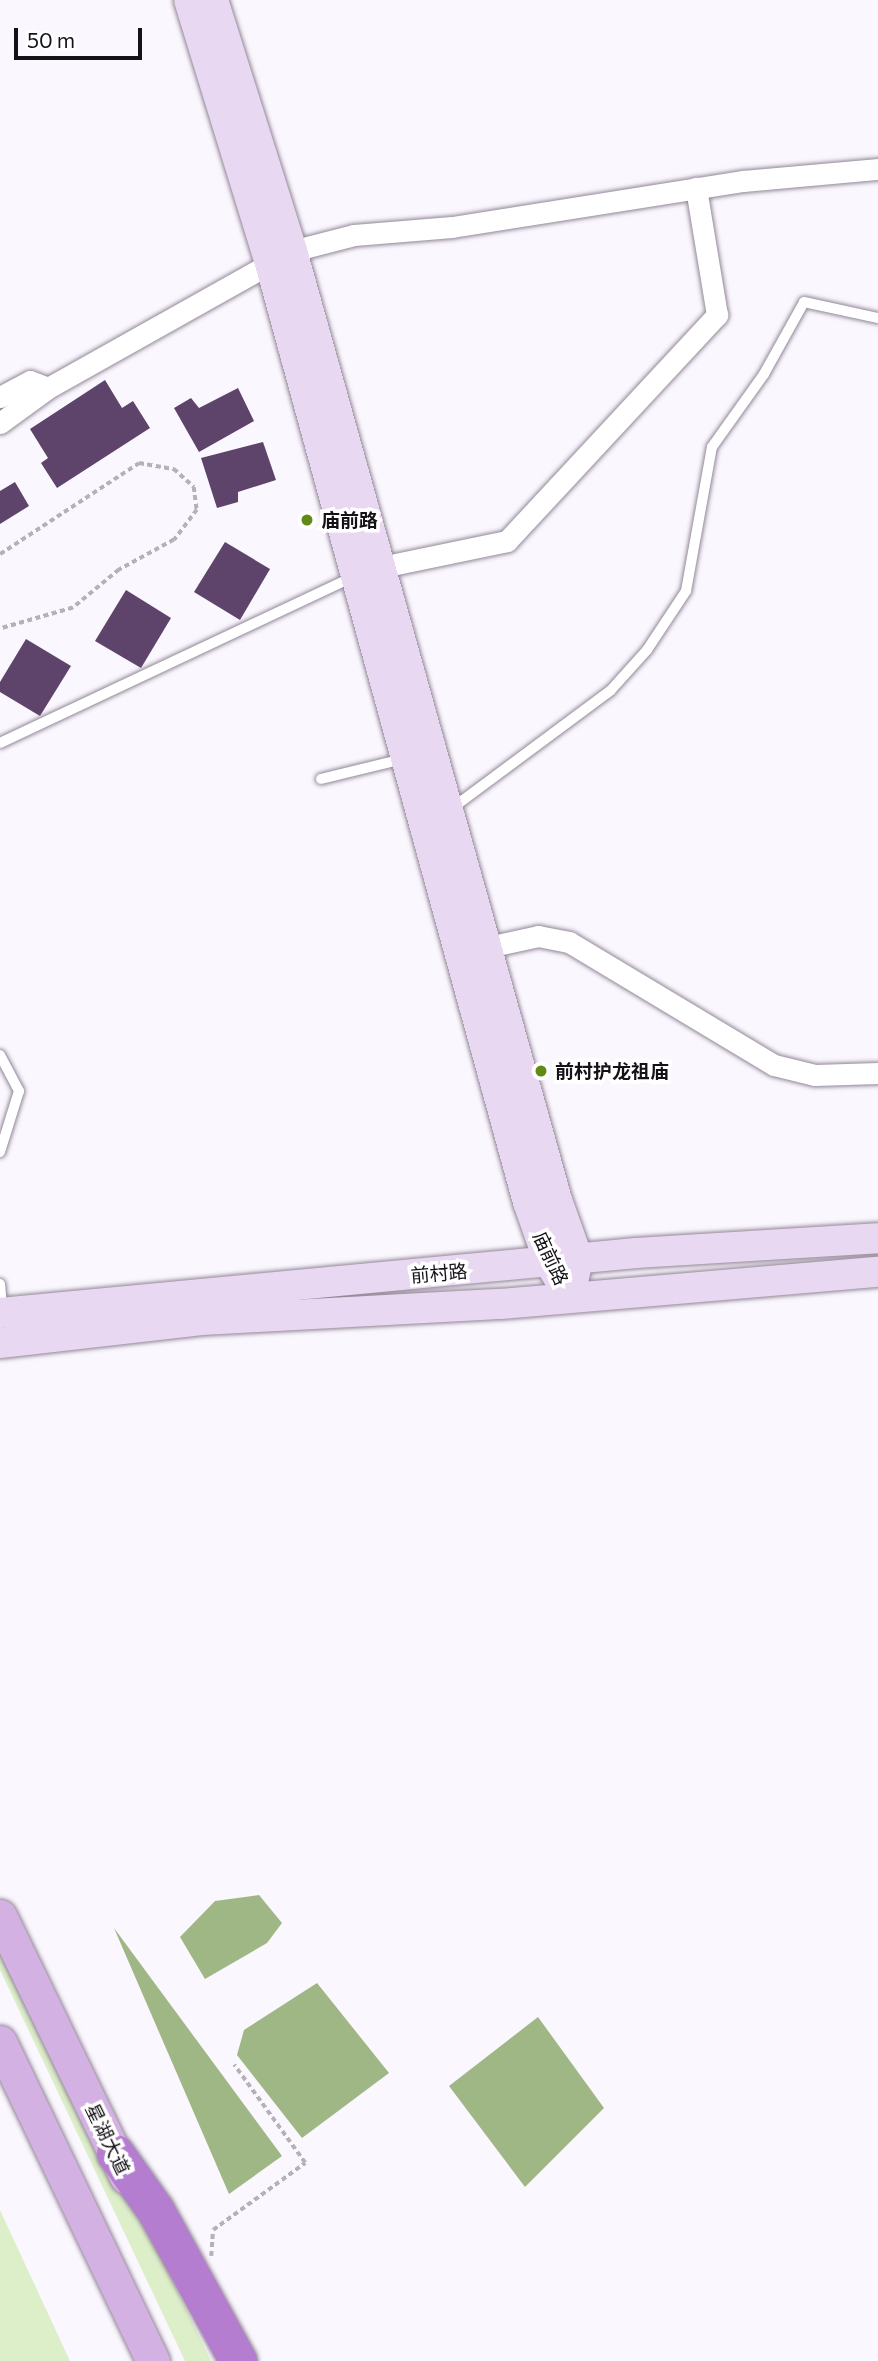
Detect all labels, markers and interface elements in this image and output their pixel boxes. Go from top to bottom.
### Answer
scale bar [18,14,145,58]
text: 50 m [27,27,75,52]
place label: 庙前路 [321,509,378,531]
marker: 庙前路 [299,512,315,528]
place label: 前村护龙祖庙 [555,1060,669,1082]
marker: 前村护龙祖庙 [533,1063,549,1079]
street label: 庙前路 [529,1227,573,1289]
street label: 前村路 [410,1259,468,1287]
street label: 星湖大道 [81,2100,135,2178]

